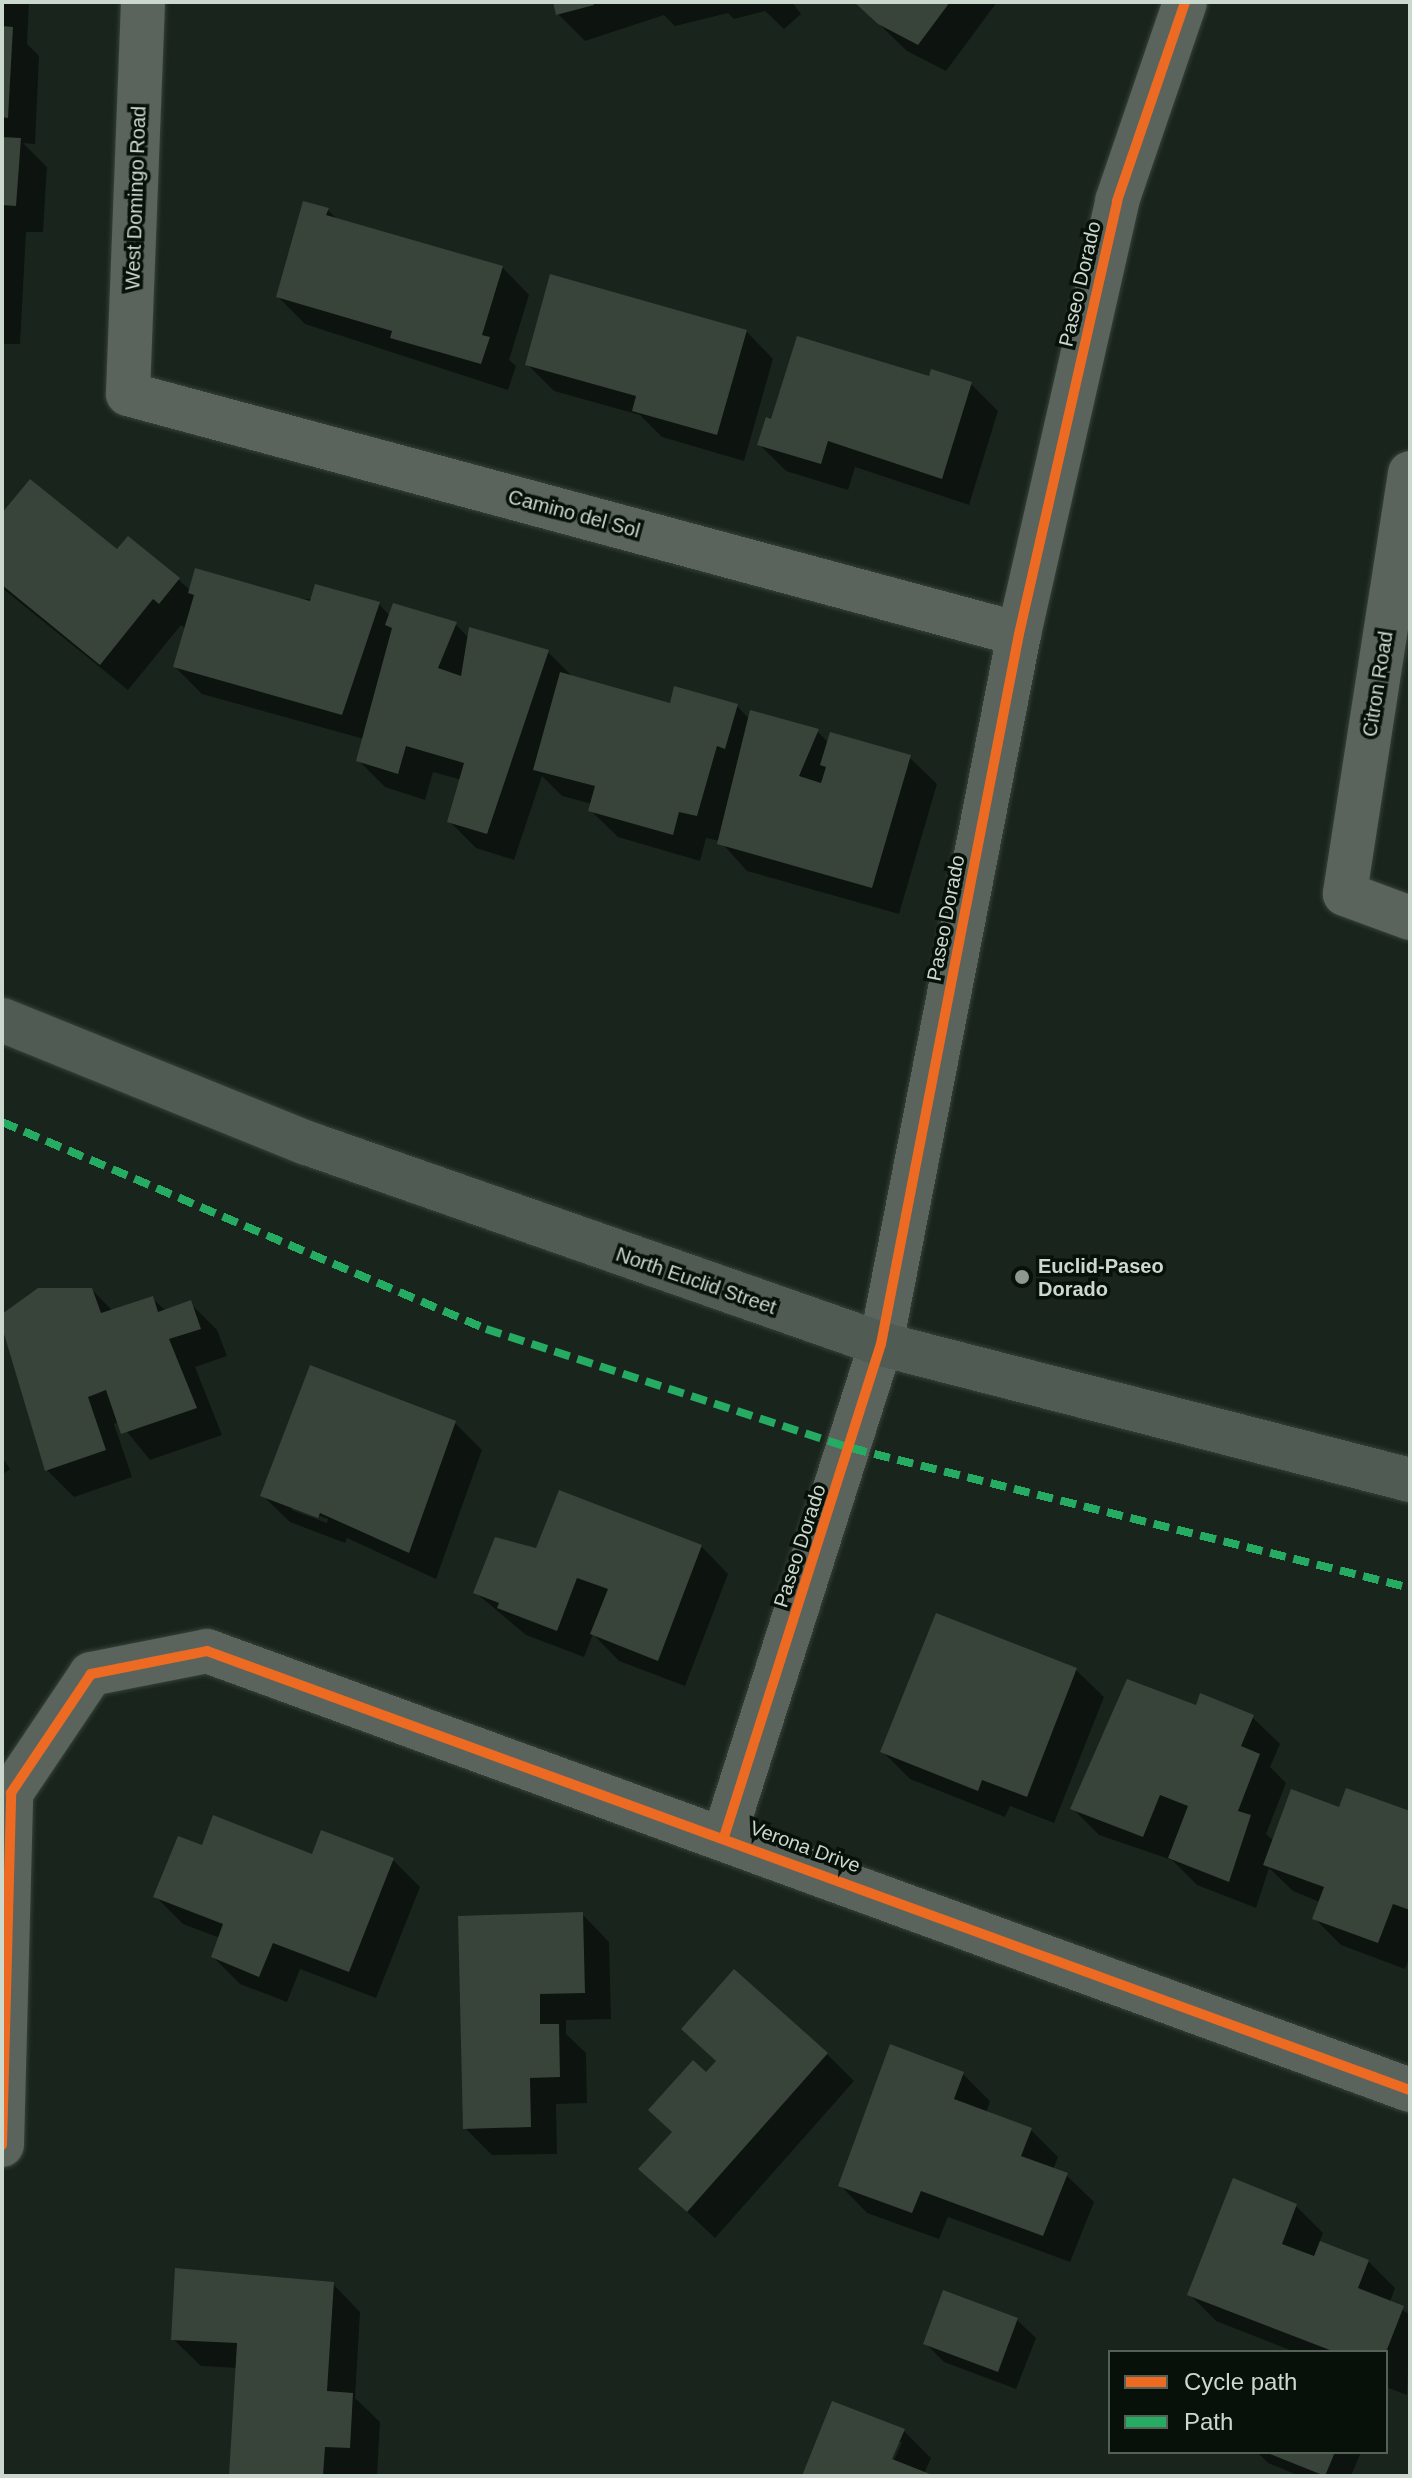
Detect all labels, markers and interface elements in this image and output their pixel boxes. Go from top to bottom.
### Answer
street label: West Domingo Road [121,106,151,290]
street label: Paseo Dorado [1054,219,1106,349]
street label: Camino del Sol [505,485,643,543]
street label: Citron Road [1358,629,1398,739]
street label: Paseo Dorado [922,853,970,983]
street label: North Euclid Street [613,1242,779,1320]
place label: Euclid-Paseo Dorado [1038,1254,1164,1301]
marker: Euclid-Paseo Dorado [1013,1268,1031,1286]
street label: Paseo Dorado [769,1481,831,1611]
street label: Verona Drive [747,1816,863,1878]
legend [1108,2350,1388,2454]
text: Cycle path [1184,2368,1297,2395]
text: Path [1184,2408,1233,2435]

